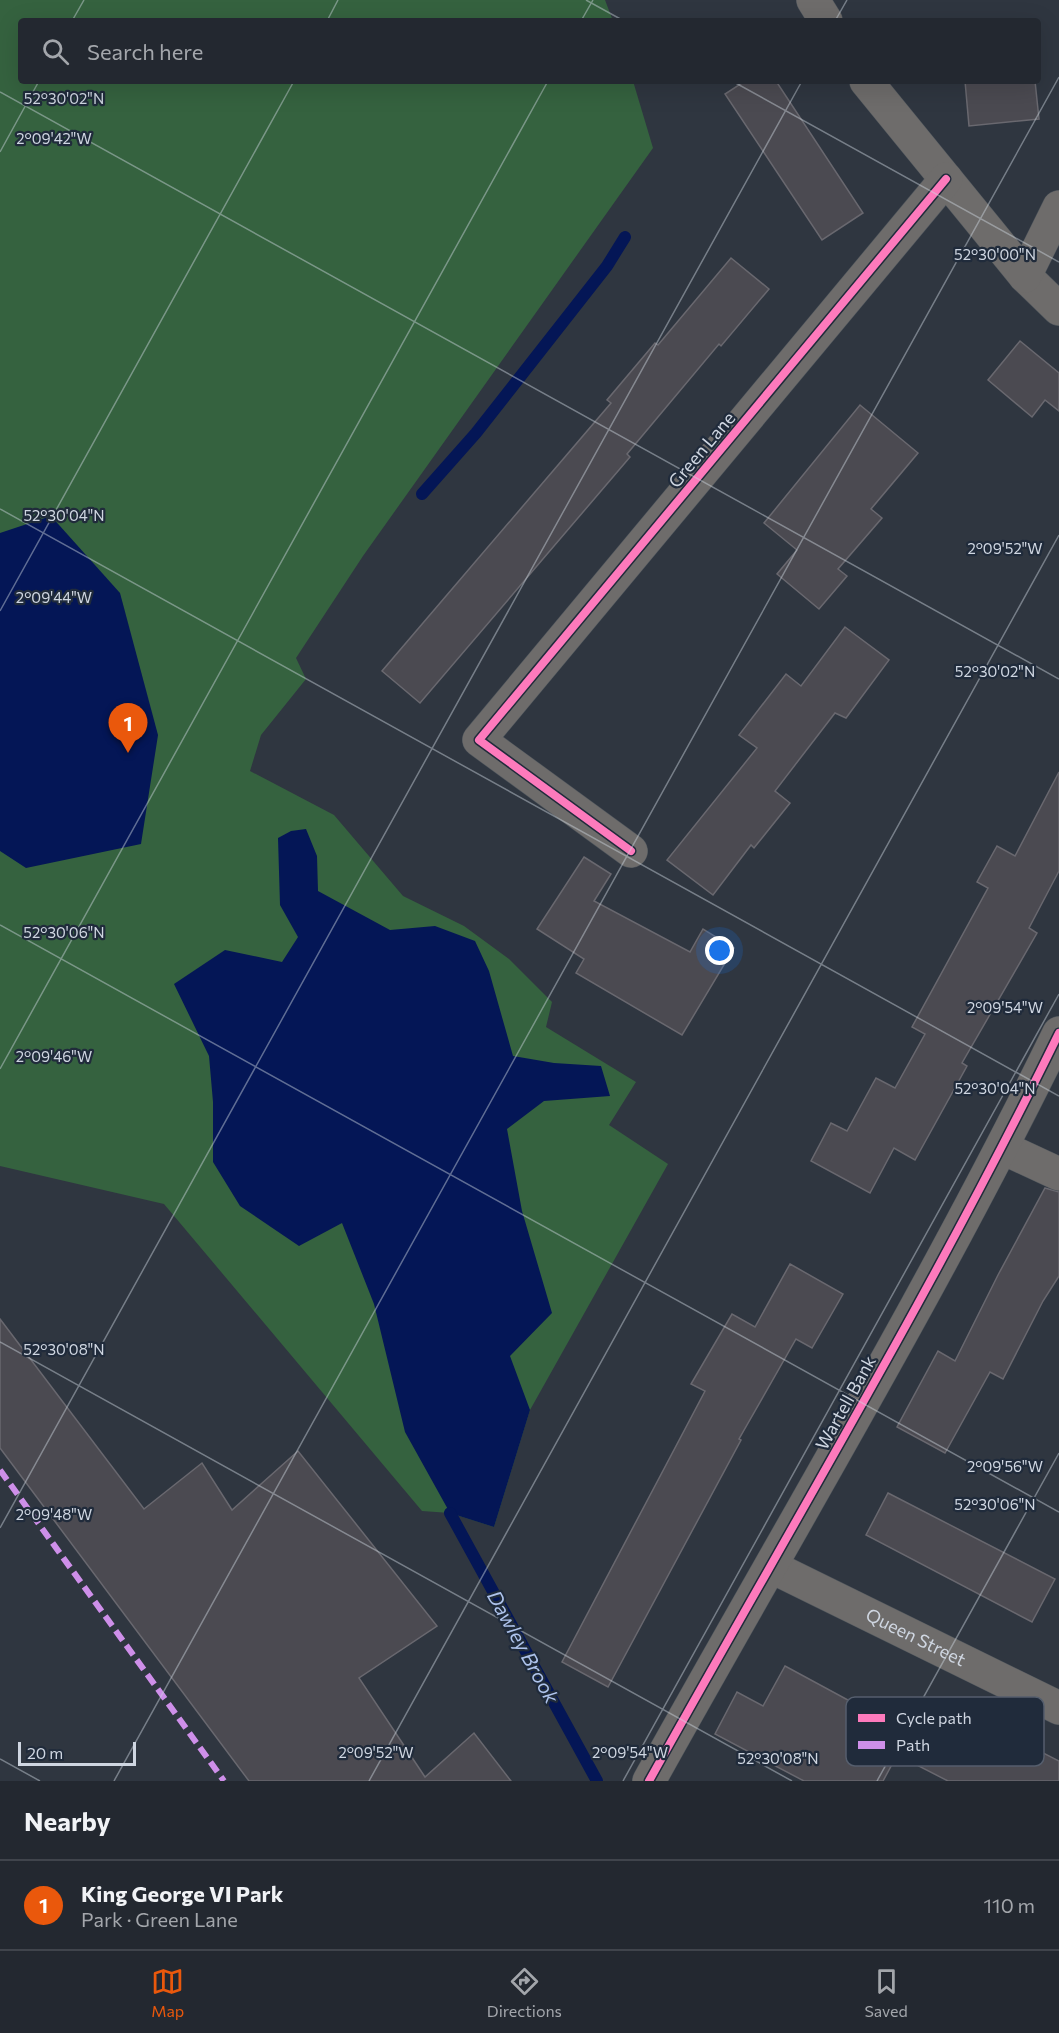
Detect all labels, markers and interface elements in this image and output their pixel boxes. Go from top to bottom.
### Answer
search box [18,18,1041,84]
icon: search [39,35,72,68]
text: Search here [87,38,203,65]
text: 52°30'02"N [24,89,104,107]
text: 2°09'42"W [16,129,92,147]
text: 52°30'00"N [954,245,1036,263]
street label: Green Lane [663,407,739,492]
text: 52°30'04"N [23,506,105,524]
text: 2°09'52"W [967,539,1043,557]
text: 2°09'44"W [16,588,92,606]
text: 52°30'02"N [955,662,1035,680]
pin: 1 [108,704,148,753]
text: 52°30'06"N [23,923,105,941]
your location [705,936,734,965]
text: 2°09'54"W [967,998,1043,1016]
text: 2°09'46"W [16,1047,92,1065]
text: 52°30'04"N [954,1079,1036,1097]
text: 52°30'08"N [23,1340,105,1358]
street label: Wartell Bank [810,1351,880,1454]
text: 2°09'56"W [967,1457,1043,1475]
text: 52°30'06"N [954,1495,1036,1513]
text: 2°09'48"W [16,1505,92,1523]
water label: Dawley Brook [483,1586,565,1708]
street label: Queen Street [863,1603,970,1670]
legend [846,1697,1044,1766]
text: Cycle path [896,1708,972,1727]
text: Path [896,1735,930,1754]
scale bar [18,1739,136,1766]
text: 20 m [27,1743,63,1762]
text: 2°09'52"W [338,1743,414,1761]
text: 2°09'54"W [592,1743,668,1761]
text: 52°30'08"N [737,1749,819,1767]
text: Nearby [24,1805,111,1836]
text: King George VI Park [81,1880,283,1907]
text: 1 [39,1893,48,1917]
text: 110 m [984,1893,1035,1917]
text: Park · Green Lane [81,1907,238,1931]
tab: Map [151,1965,184,2020]
tab: Directions [487,1965,562,2020]
tab: Saved [864,1965,908,2020]

